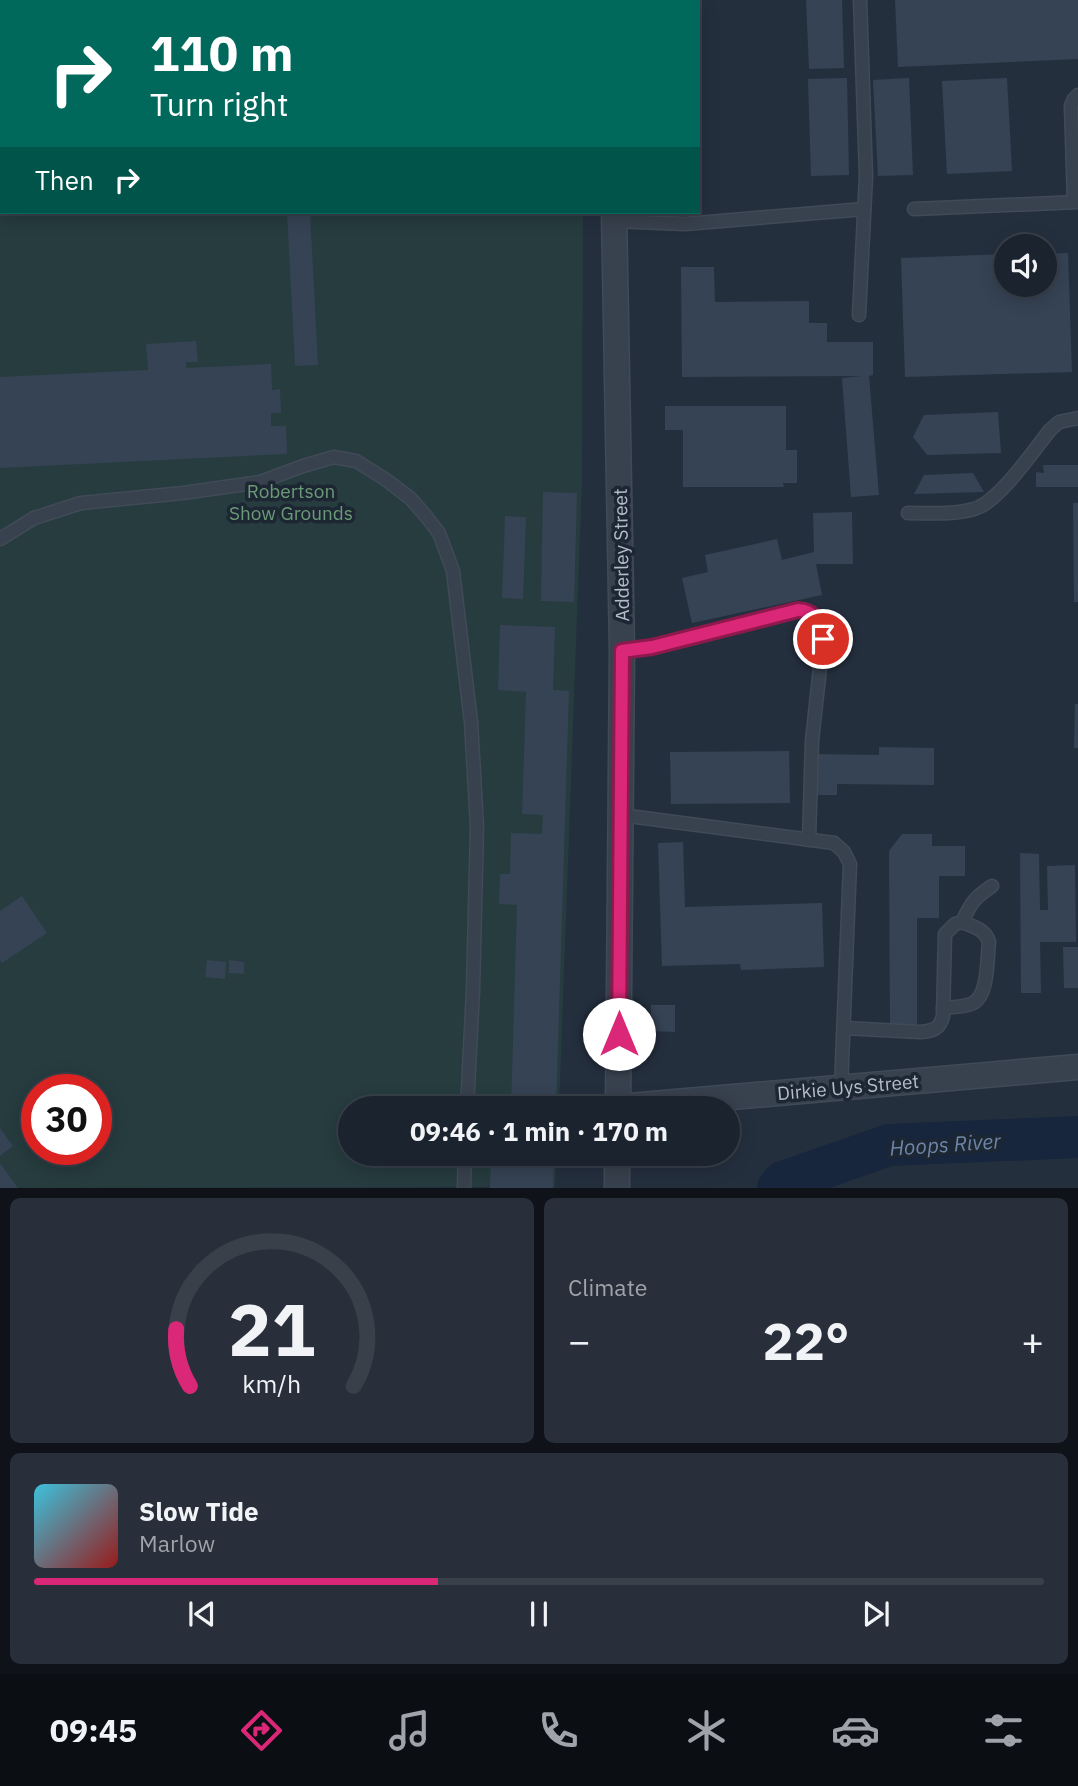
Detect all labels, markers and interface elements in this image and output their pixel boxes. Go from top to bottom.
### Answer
text: 110 m [150,21,294,84]
icon: right [35,28,126,119]
text: Turn right [150,83,288,125]
icon: right [108,161,146,199]
text: Then [35,163,94,197]
map controls [994,234,1057,297]
button: sound [994,234,1057,297]
park label: Robertson Show Grounds [229,479,353,525]
street label: Adderley Street [608,488,634,622]
pin [793,609,853,669]
icon: arrive [804,620,842,658]
position arrow [582,997,656,1071]
street label: Dirkie Uys Street [776,1069,920,1105]
speed limit sign: 30 [21,1074,112,1165]
text: 09:46 · 1 min · 170 m [410,1114,668,1148]
water label: Hoops River [888,1126,1003,1162]
text: Climate [568,1272,647,1302]
text: 21 [228,1282,316,1377]
text: 22° [763,1307,849,1374]
text: − [568,1316,591,1365]
text: + [1021,1316,1044,1365]
text: km/h [243,1367,301,1400]
text: Slow Tide [139,1494,259,1528]
text: Marlow [139,1528,215,1558]
icon: previous [183,1595,221,1633]
icon: pause [520,1595,558,1633]
icon: next [857,1595,895,1633]
icon: directions [237,1706,286,1755]
icon: music [385,1706,434,1755]
icon: phone [534,1706,583,1755]
icon: climate [682,1706,731,1755]
icon: car [831,1706,880,1755]
icon: filters [979,1706,1028,1755]
text: 09:45 [50,1709,137,1751]

